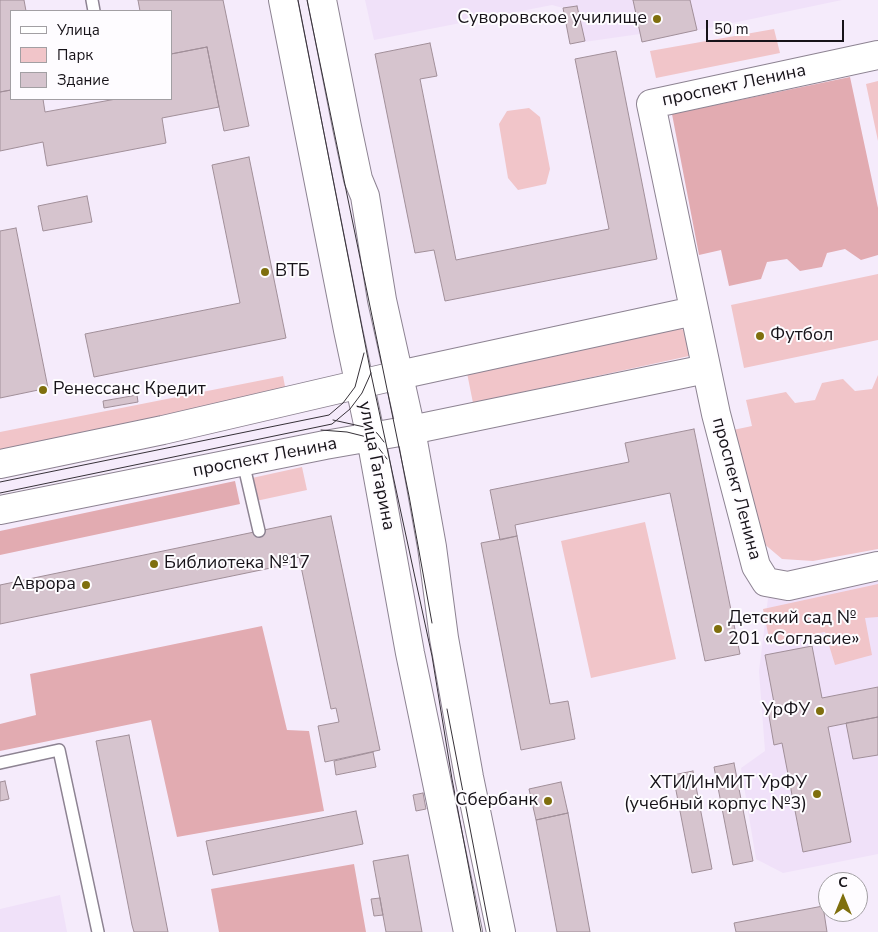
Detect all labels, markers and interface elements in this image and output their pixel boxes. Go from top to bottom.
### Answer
place label: Суворовское училище [457,8,647,30]
legend [10,10,172,100]
scale bar [708,10,846,42]
marker: Суворовское училище [651,13,663,25]
text: 50 m [714,19,749,39]
text: Улица [57,20,100,40]
text: Парк [57,45,93,65]
street label: проспект Ленина [660,60,808,112]
text: Здание [57,70,109,90]
place label: ВТБ [275,261,310,283]
marker: ВТБ [259,266,271,278]
place label: Футбол [770,325,833,347]
marker: Футбол [754,330,766,342]
place label: Ренессанс Кредит [53,379,206,401]
marker: Ренессанс Кредит [37,384,49,396]
street label: улица Гагарина [353,400,399,532]
street label: проспект Ленина [707,415,765,563]
street label: проспект Ленина [191,433,339,483]
place label: Библиотека №17 [164,553,310,575]
marker: Библиотека №17 [148,558,160,570]
place label: Аврора [12,574,76,596]
marker: Аврора [80,579,92,591]
place label: Детский сад № 201 «Согласие» [728,608,859,650]
marker: Детский сад № 201 «Согласие» [712,623,724,635]
place label: УрФУ [762,700,810,722]
marker: УрФУ [814,705,826,717]
place label: ХТИ/ИнМИТ УрФУ (учебный корпус №3) [624,773,807,816]
marker: ХТИ/ИнМИТ УрФУ (учебный корпус №3) [811,788,823,800]
place label: Сбербанк [455,790,538,812]
marker: Сбербанк [542,795,554,807]
north arrow [818,872,868,922]
text: С [838,873,848,892]

